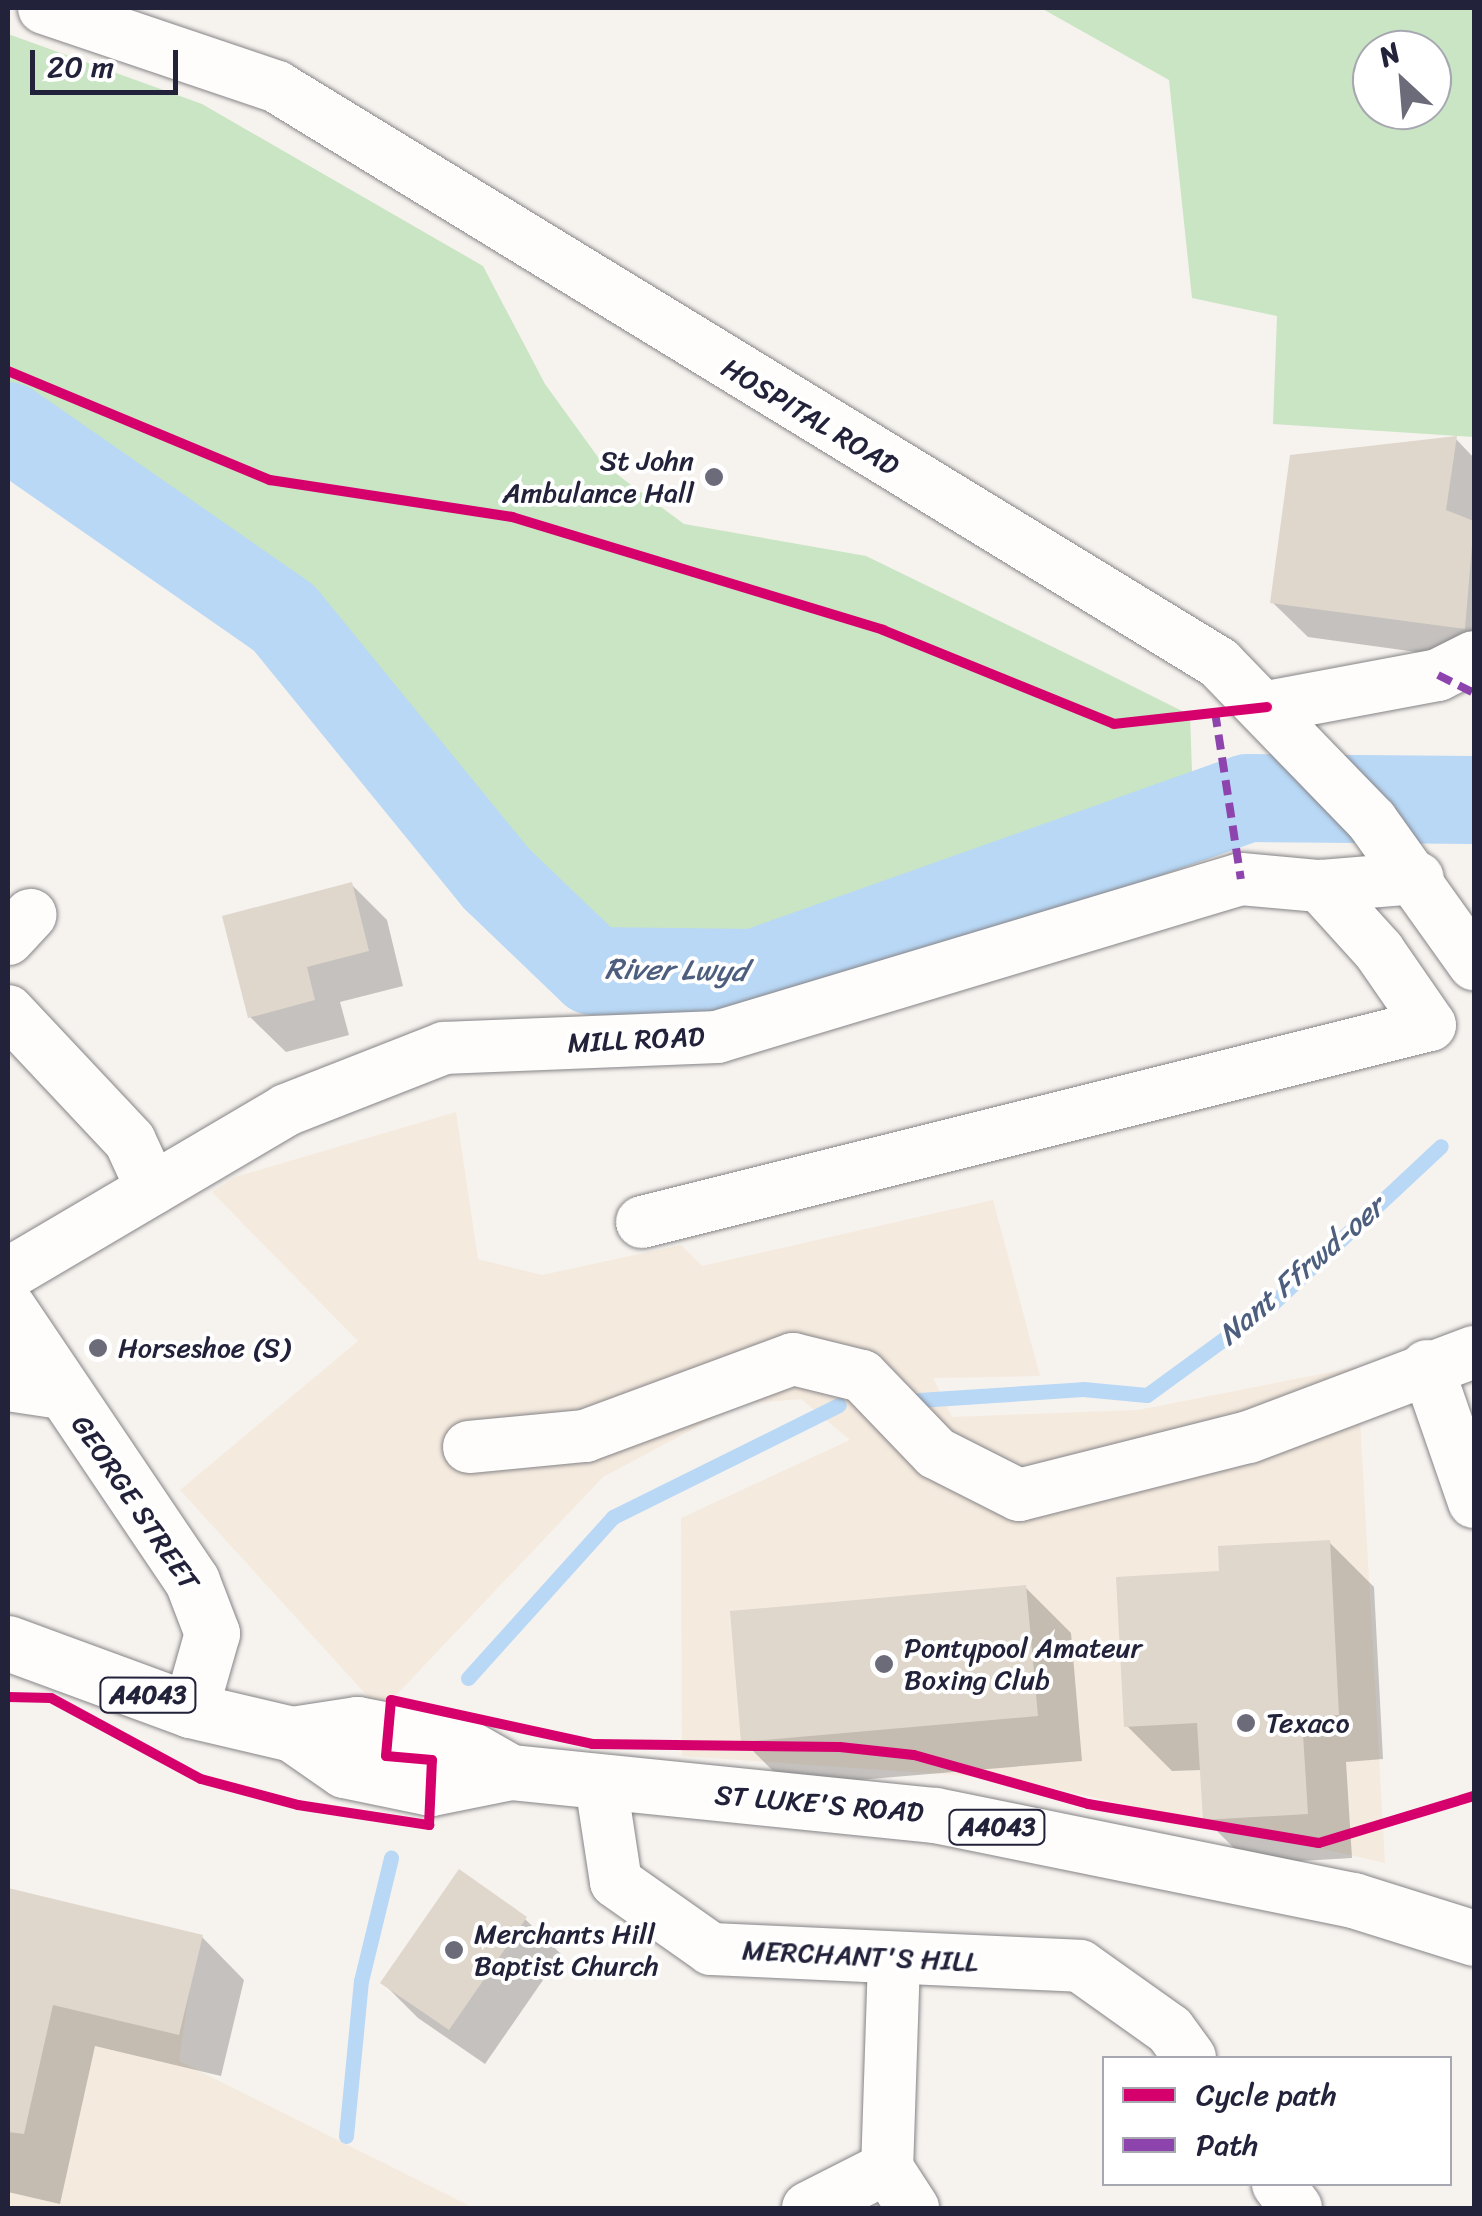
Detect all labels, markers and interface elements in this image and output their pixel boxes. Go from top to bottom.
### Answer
text: N [1370,28,1409,81]
scale bar [35,30,182,92]
north arrow [1352,30,1452,130]
text: 20 m [47,40,114,94]
street label: HOSPITAL ROAD [715,351,905,483]
place label: St John Ambulance Hall [502,444,694,510]
marker: St John Ambulance Hall [703,466,725,488]
water label: River Lwyd [605,951,747,989]
street label: MILL ROAD [567,1020,705,1060]
water label: Nant Ffrwd-oer [1211,1189,1391,1353]
place label: Horseshoe (S) [118,1331,290,1365]
marker: Horseshoe (S) [87,1337,109,1359]
street label: GEORGE STREET [64,1409,206,1597]
place label: Pontypool Amateur Boxing Club [904,1631,1142,1697]
marker: Pontypool Amateur Boxing Club [873,1653,895,1675]
road number: A4043 [98,1675,198,1715]
place label: Texaco [1266,1706,1350,1740]
marker: Texaco [1235,1712,1257,1734]
street label: ST LUKE'S ROAD [715,1778,923,1830]
road number: A4043 [947,1807,1047,1847]
place label: Merchants Hill Baptist Church [474,1917,659,1983]
street label: MERCHANT'S HILL [741,1933,979,1979]
marker: Merchants Hill Baptist Church [443,1939,465,1961]
legend [1102,2056,1452,2186]
text: Cycle path [1196,2068,1337,2122]
text: Path [1196,2118,1258,2172]

